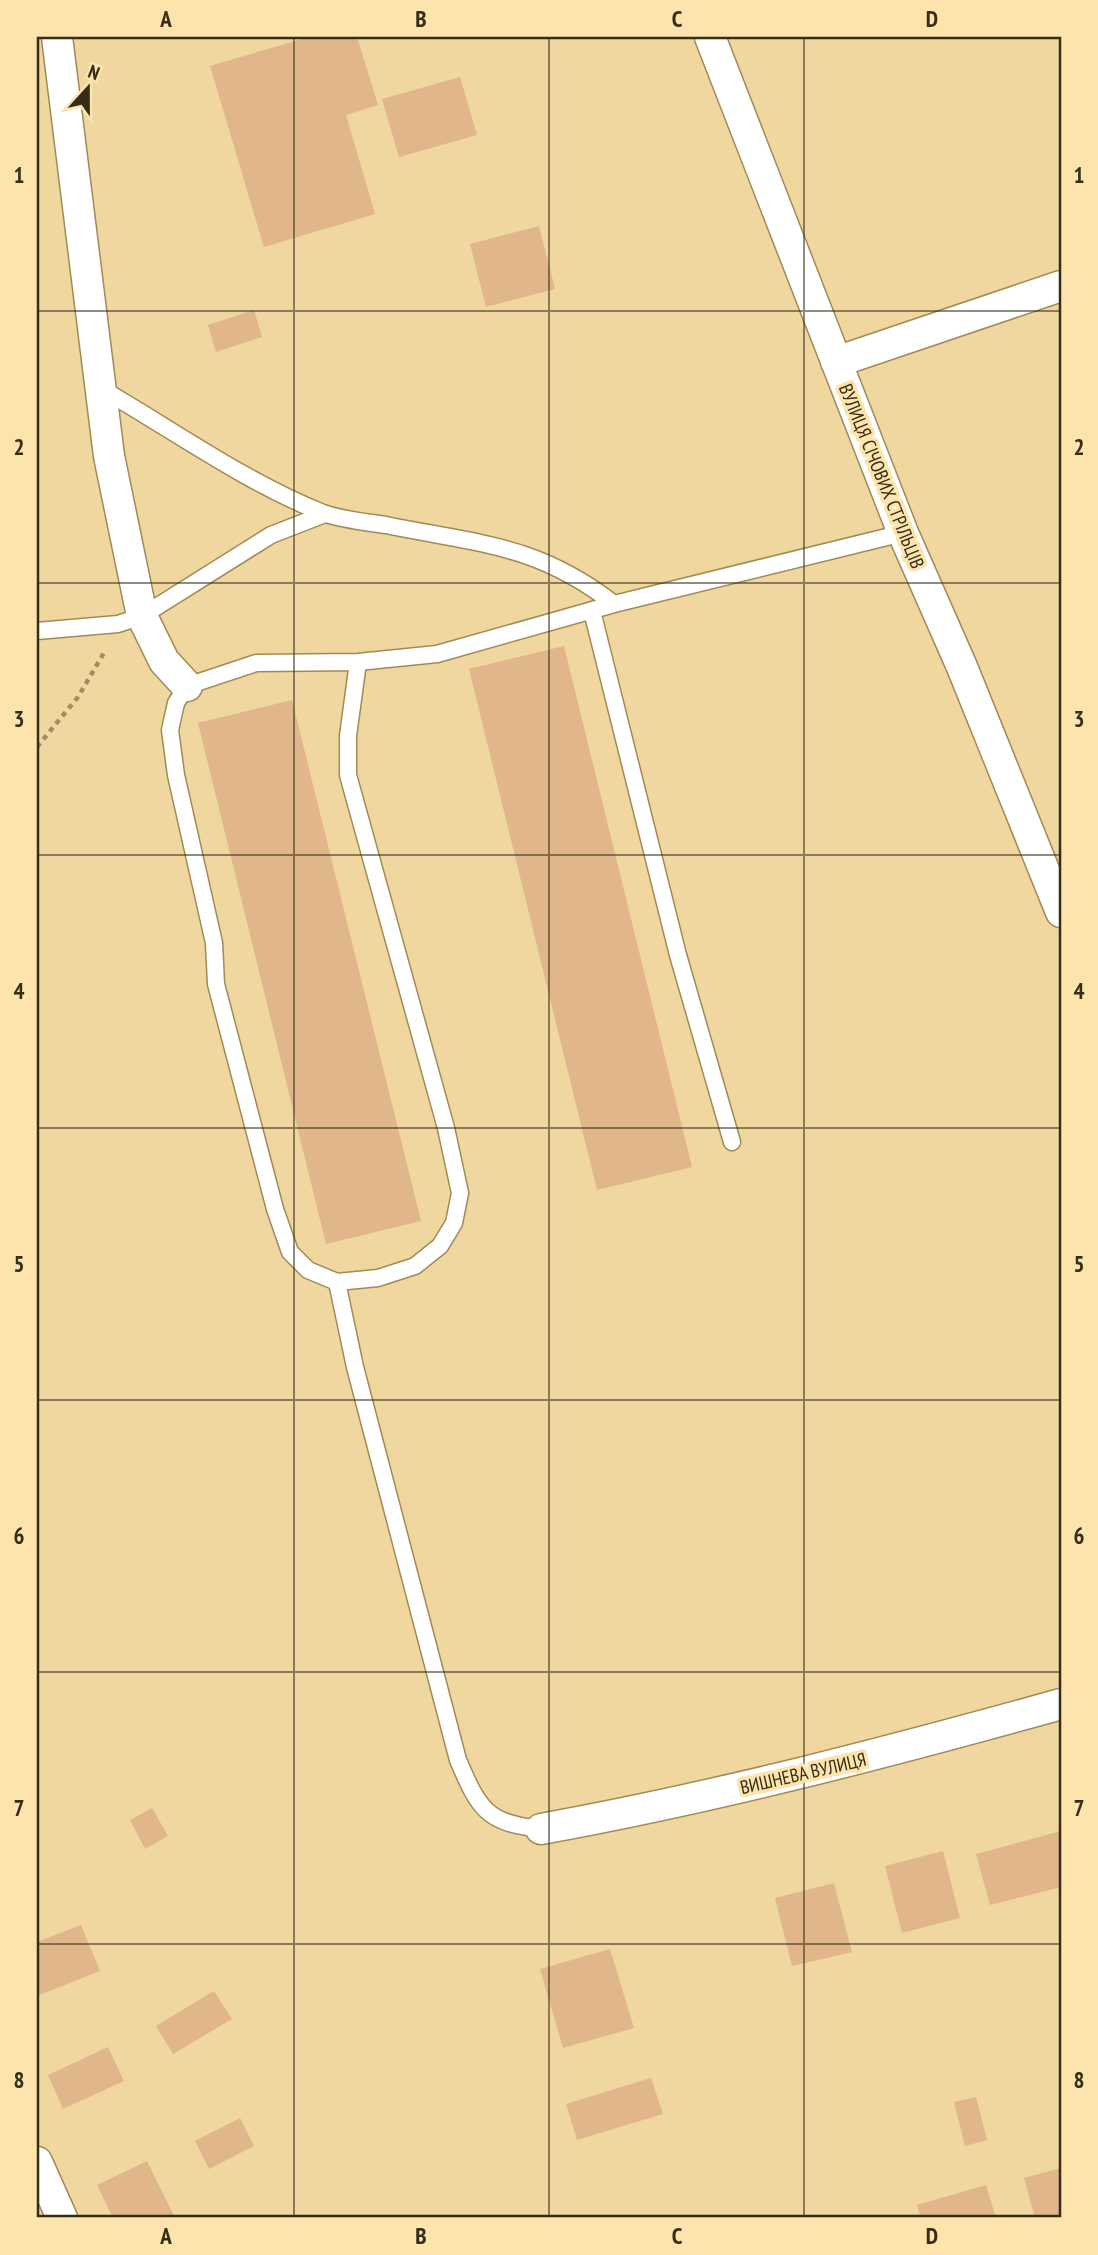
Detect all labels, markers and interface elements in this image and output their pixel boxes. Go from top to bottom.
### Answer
text: A [159,4,172,33]
text: B [415,4,427,33]
text: C [672,4,683,33]
text: D [926,4,938,33]
north arrow [52,52,122,122]
text: N [85,59,103,85]
text: 1 [14,160,25,189]
text: 1 [1074,160,1085,189]
street label: ВУЛИЦЯ СІЧОВИХ СТРІЛЬЦІВ [834,380,930,572]
text: 2 [14,432,25,461]
text: 2 [1074,432,1085,461]
text: 3 [14,704,25,733]
text: 3 [1074,704,1085,733]
text: 4 [14,976,25,1005]
text: 4 [1074,976,1085,1005]
text: 5 [14,1249,25,1278]
text: 5 [1074,1249,1085,1278]
text: 6 [14,1521,25,1550]
text: 6 [1074,1521,1085,1550]
street label: ВИШНЕВА ВУЛИЦЯ [738,1747,868,1799]
text: 7 [14,1793,25,1822]
text: 7 [1074,1793,1085,1822]
text: 8 [14,2065,25,2094]
text: 8 [1074,2065,1085,2094]
text: A [159,2221,172,2250]
text: B [415,2221,427,2250]
text: C [672,2221,683,2250]
text: D [926,2221,938,2250]

